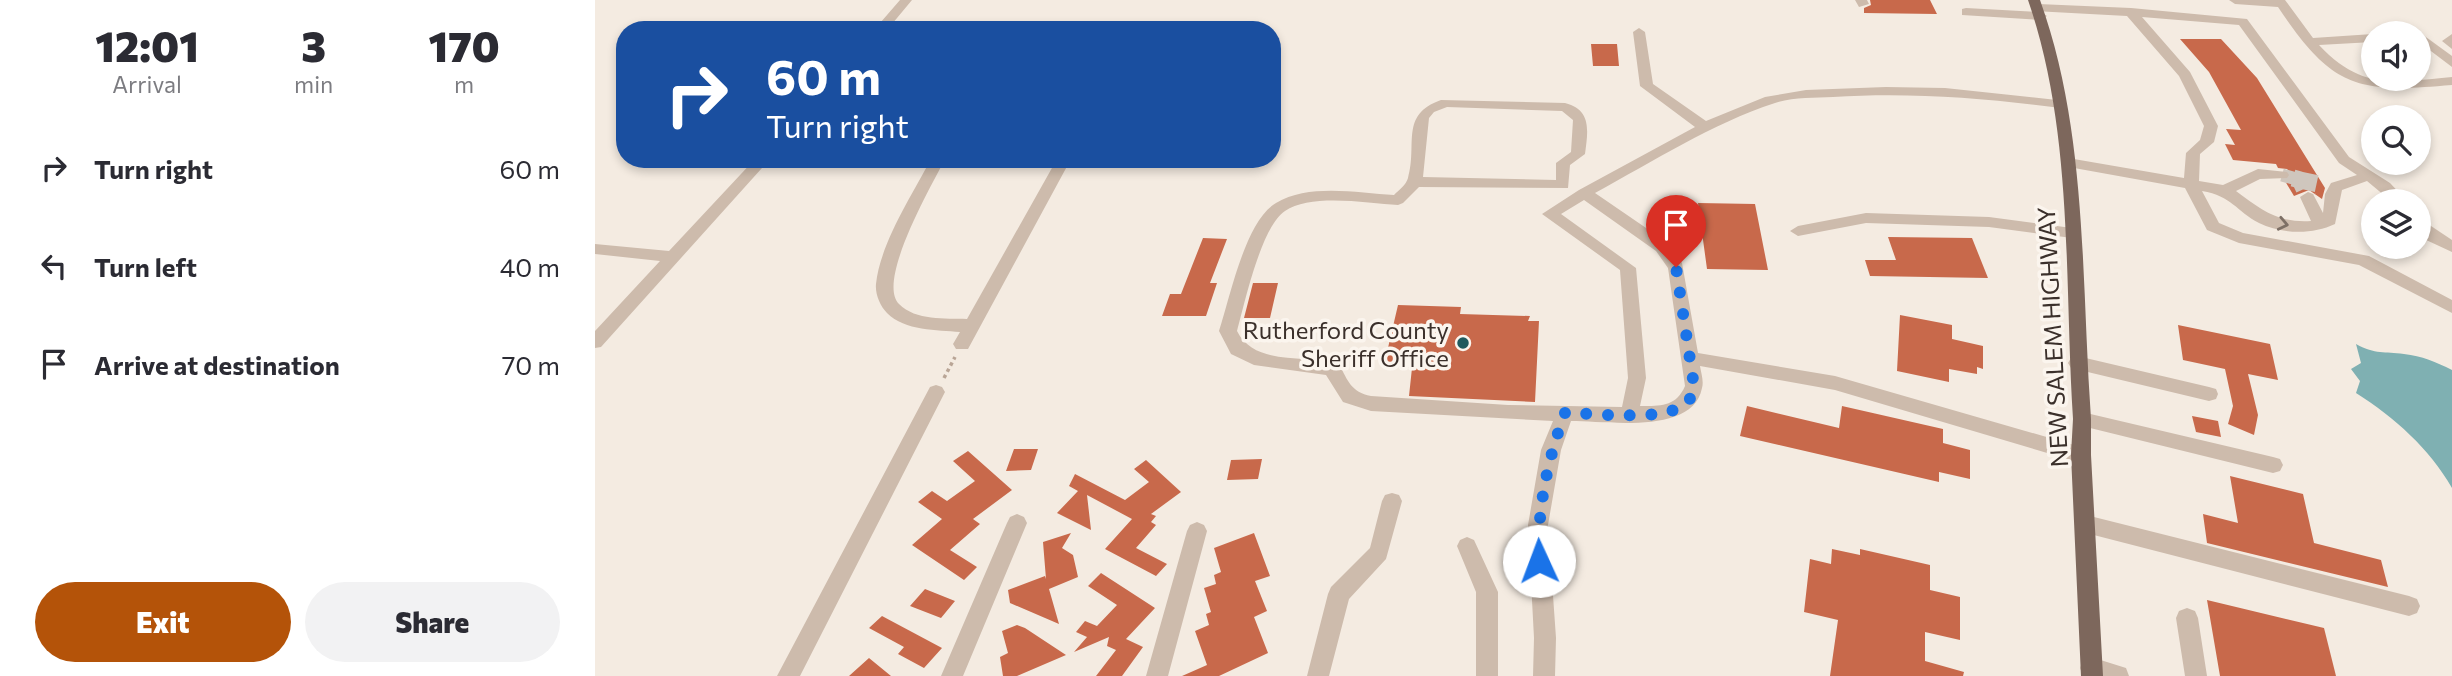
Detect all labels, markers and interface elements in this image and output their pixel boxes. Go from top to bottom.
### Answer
text: 12:01 [95,19,199,71]
text: 3 [301,19,326,71]
text: 170 [429,19,500,71]
map controls [2361,21,2431,259]
button: sound [2361,21,2431,91]
text: 60 m [766,45,881,105]
icon: right [651,49,742,140]
text: Arrival [112,70,182,98]
text: min [294,70,333,98]
text: m [454,70,474,98]
text: Turn right [766,105,909,145]
button: search [2361,105,2431,175]
icon: right [35,149,73,187]
text: Turn right [94,153,213,184]
text: 60 m [500,153,560,184]
button: layers [2361,189,2431,259]
pin [1646,195,1706,267]
icon: arrive [1657,206,1695,244]
street label: NEW SALEM HIGHWAY [2031,206,2073,468]
one-way arrow [2277,215,2289,230]
icon: left [35,247,73,285]
text: Turn left [94,251,197,282]
text: 40 m [500,251,560,282]
place label: Rutherford County Sheriff Office [1243,315,1449,372]
marker: Rutherford County Sheriff Office [1455,335,1471,351]
icon: arrive [35,345,73,383]
text: Arrive at destination [94,349,340,380]
text: 70 m [502,349,560,380]
position arrow [1502,524,1576,598]
button: Exit [35,582,291,662]
button: Share [305,582,560,662]

